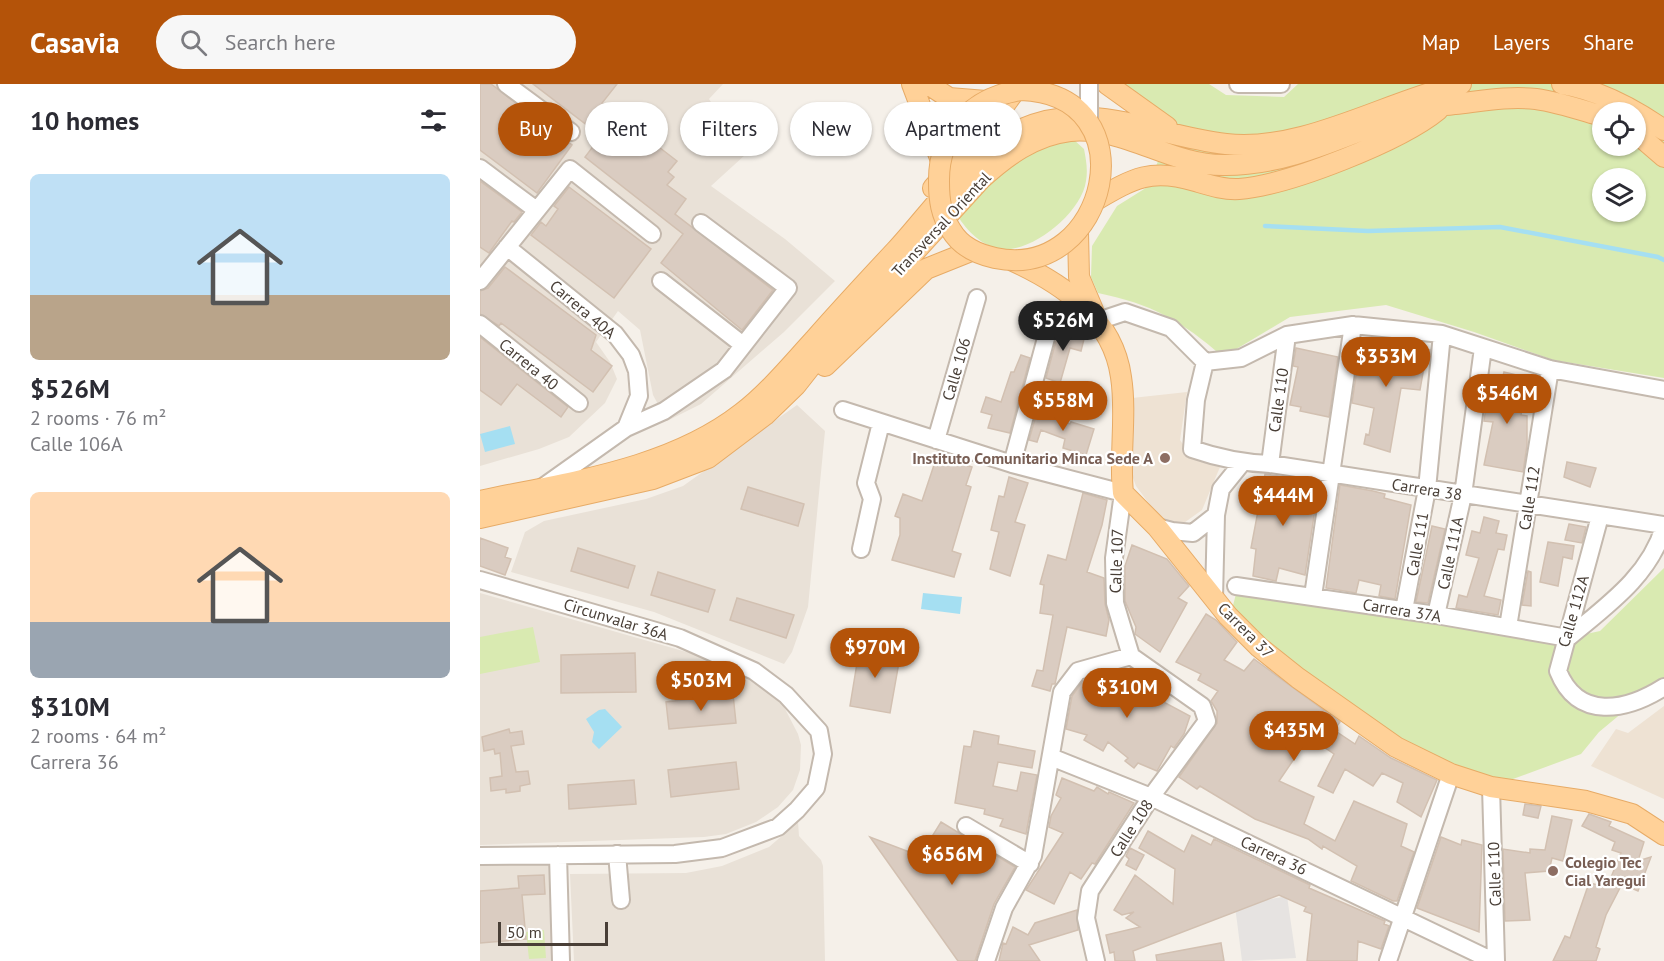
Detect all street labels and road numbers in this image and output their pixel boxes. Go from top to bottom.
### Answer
street label: Transversal Oriental [887,167,995,281]
street label: Carrera 40A [546,276,621,343]
street label: Carrera 40 [495,334,563,394]
street label: Calle 106 [937,335,975,403]
street label: Calle 110 [1264,366,1292,433]
street label: Calle 112 [1514,464,1544,532]
street label: Carrera 38 [1390,474,1464,504]
street label: Calle 111 [1402,510,1432,578]
street label: Calle 111A [1433,514,1468,591]
street label: Calle 107 [1105,528,1127,594]
street label: Calle 112A [1553,572,1593,649]
street label: Circunvalar 36A [561,594,671,645]
street label: Carrera 37A [1361,594,1443,626]
street label: Carrera 37 [1214,598,1278,662]
street label: Calle 108 [1105,795,1157,861]
street label: Carrera 36 [1238,831,1310,879]
street label: Calle 110 [1483,841,1505,907]

